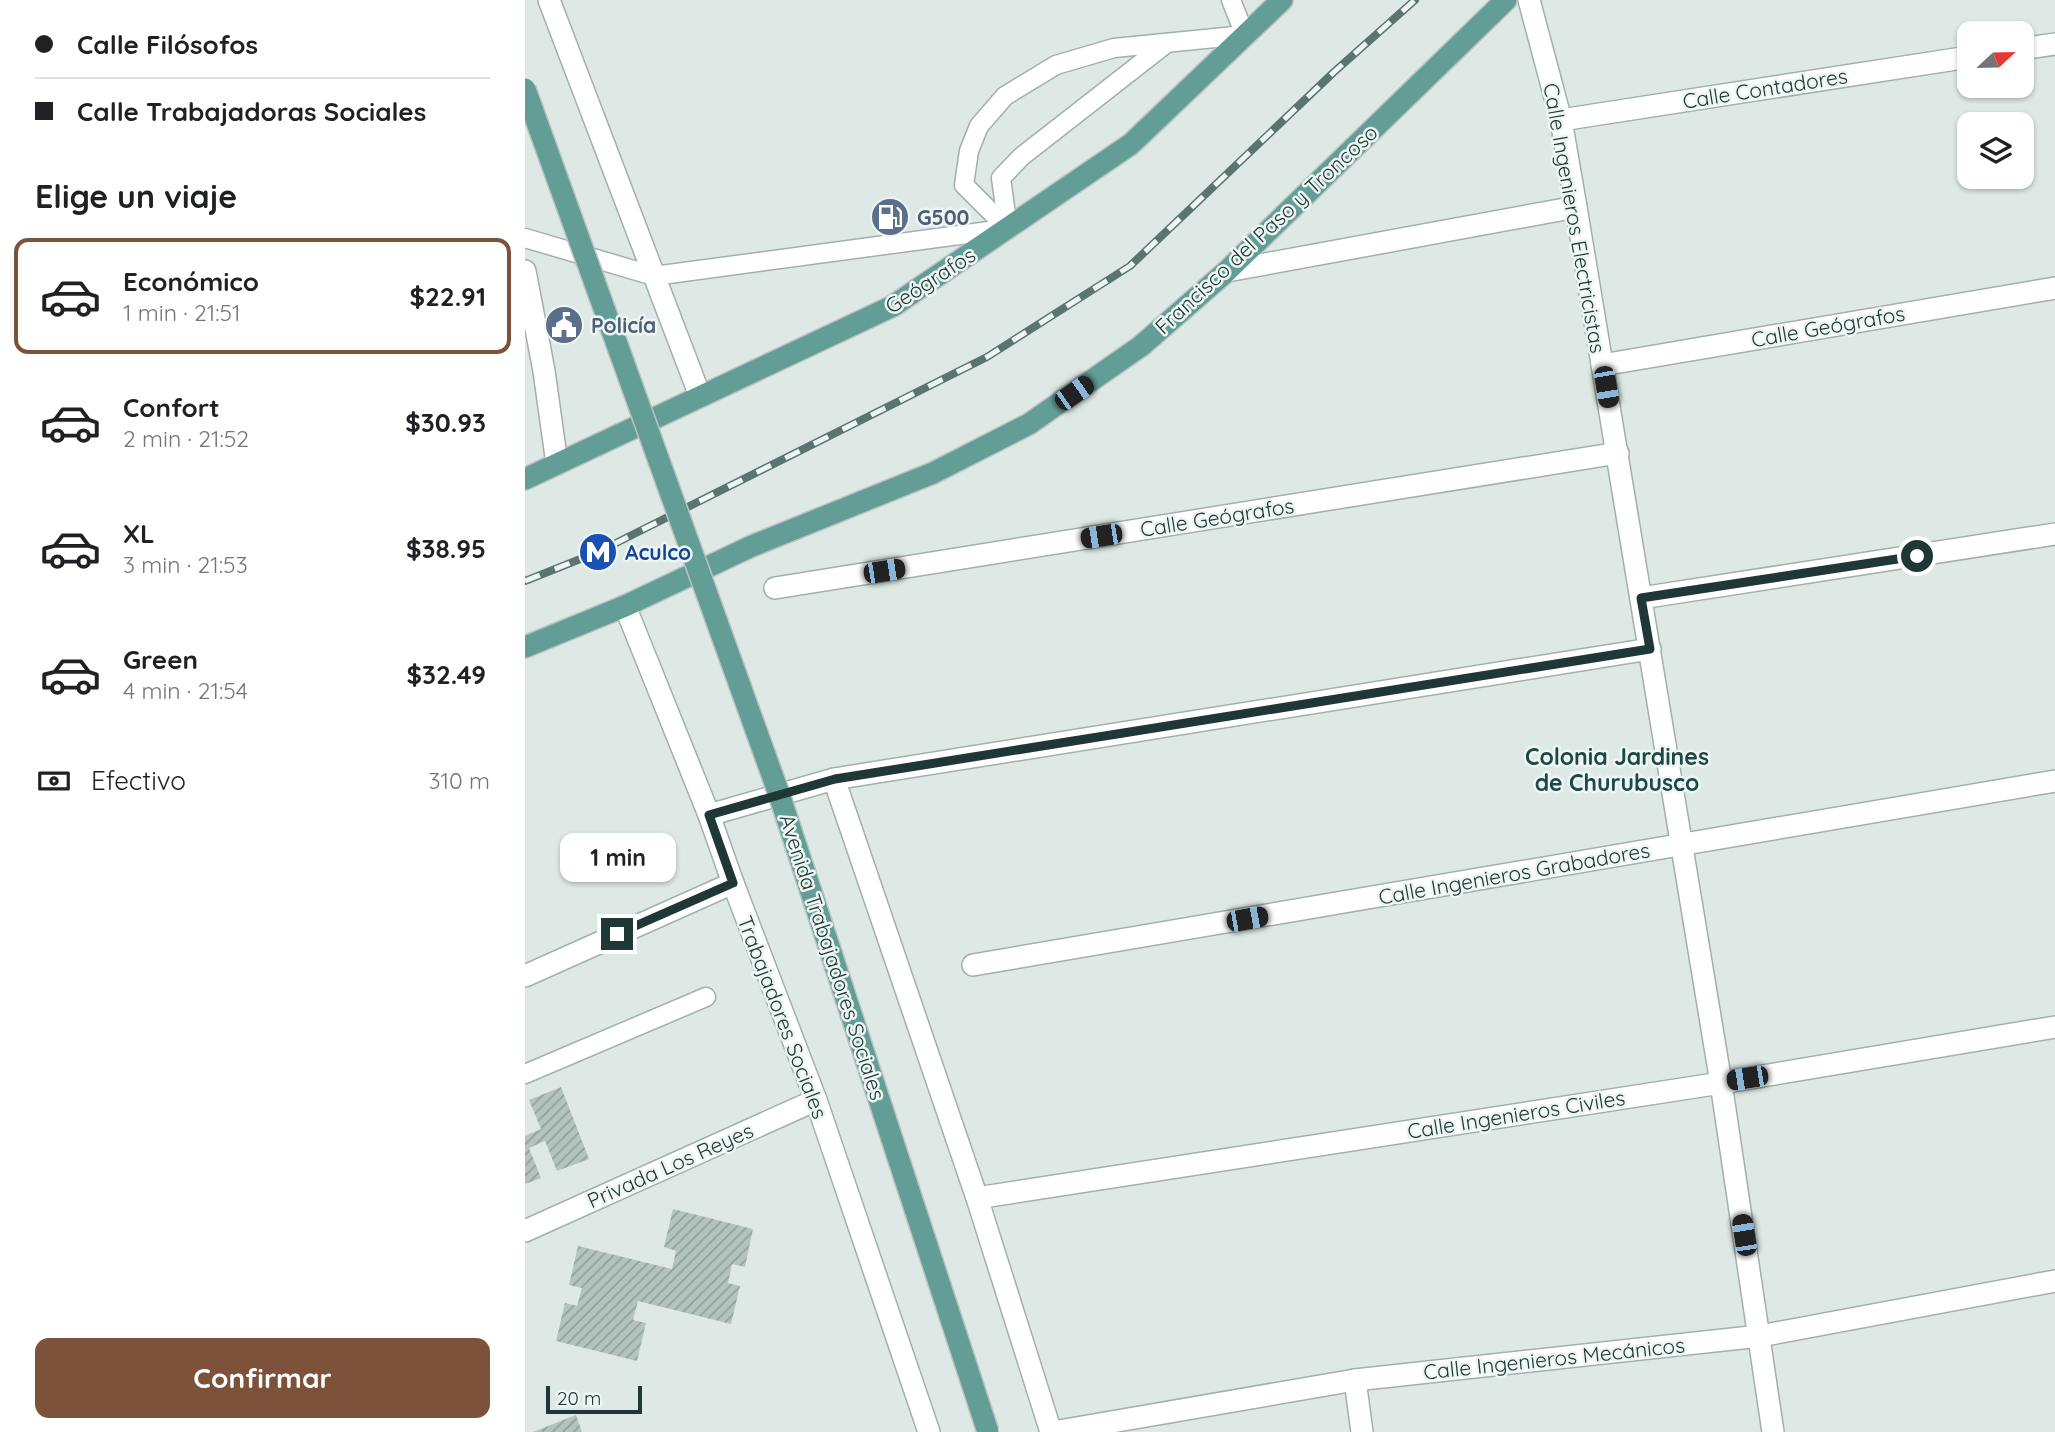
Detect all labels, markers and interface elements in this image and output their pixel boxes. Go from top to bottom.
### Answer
north arrow [1957,21,2033,98]
map controls [1957,21,2034,189]
text: Calle Filósofos [77,28,258,61]
street label: Calle Contadores [1681,62,1849,114]
street label: Calle Ingenieros Electricistas [1538,81,1612,355]
text: Calle Trabajadoras Sociales [77,95,426,128]
button: layers [1957,112,2034,189]
street label: Francisco del Paso y Troncoso [1149,119,1383,339]
text: Elige un viaje [35,176,237,216]
fuel station icon: G500 [869,196,911,238]
place label: G500 [917,204,970,230]
street label: Geógrafos [880,241,980,319]
icon: car [39,265,102,328]
text: Económico [123,265,259,298]
text: $22.91 [410,280,486,313]
text: 1 min · 21:51 [123,298,241,327]
street label: Calle Geógrafos [1749,300,1907,352]
public building icon: Policía [543,304,585,346]
place label: Policía [591,312,656,338]
car [1593,364,1620,410]
car [1051,372,1098,414]
icon: car [39,391,102,454]
text: Confort [123,391,220,424]
text: $30.93 [405,406,486,439]
text: 2 min · 21:52 [123,424,249,453]
street label: Calle Geógrafos [1138,492,1296,542]
icon: car [39,517,102,580]
text: XL [123,517,155,550]
car [1079,522,1124,550]
metro station icon: Aculco [577,531,619,573]
text: $38.95 [406,532,486,565]
place label: Aculco [625,539,691,565]
route start [1901,540,1933,572]
text: 3 min · 21:53 [123,550,248,579]
car [862,557,907,585]
icon: car [39,643,102,706]
text: Green [123,643,198,676]
text: $32.49 [406,658,486,691]
text: 4 min · 21:54 [123,676,248,705]
district label: Colonia Jardines de Churubusco [1525,742,1709,797]
icon: cash [35,762,73,800]
text: Efectivo [91,764,186,797]
text: 310 m [428,766,490,795]
street label: Avenida Trabajadores Sociales [775,811,891,1103]
callout: 1 min [559,832,675,881]
street label: Calle Ingenieros Grabadores [1376,836,1652,910]
text: 1 min [590,843,646,872]
car [1225,905,1270,933]
street label: Trabajadores Sociales [733,912,833,1122]
route end [601,918,633,950]
car [1725,1064,1770,1092]
street label: Calle Ingenieros Civiles [1405,1084,1627,1144]
street label: Privada Los Reyes [583,1117,757,1213]
car [1731,1213,1758,1257]
street label: Calle Ingenieros Mecánicos [1422,1331,1686,1385]
button: Confirmar [35,1338,490,1418]
scale bar [546,1383,642,1415]
text: 20 m [557,1386,601,1410]

